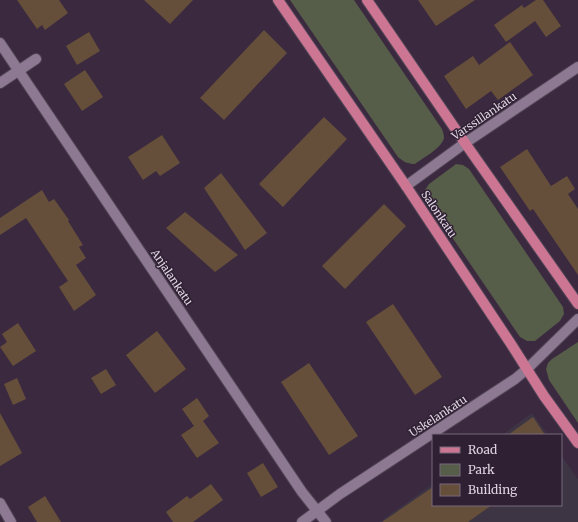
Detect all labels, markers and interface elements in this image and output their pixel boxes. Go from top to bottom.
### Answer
street label: Varssillankatu [448,89,519,144]
street label: Salonkatu [418,188,460,240]
street label: Anjalankatu [148,245,196,308]
street label: Uskelankatu [406,392,470,440]
legend [432,434,562,506]
text: Road [468,442,497,457]
text: Park [468,462,495,477]
text: Building [468,482,518,497]

